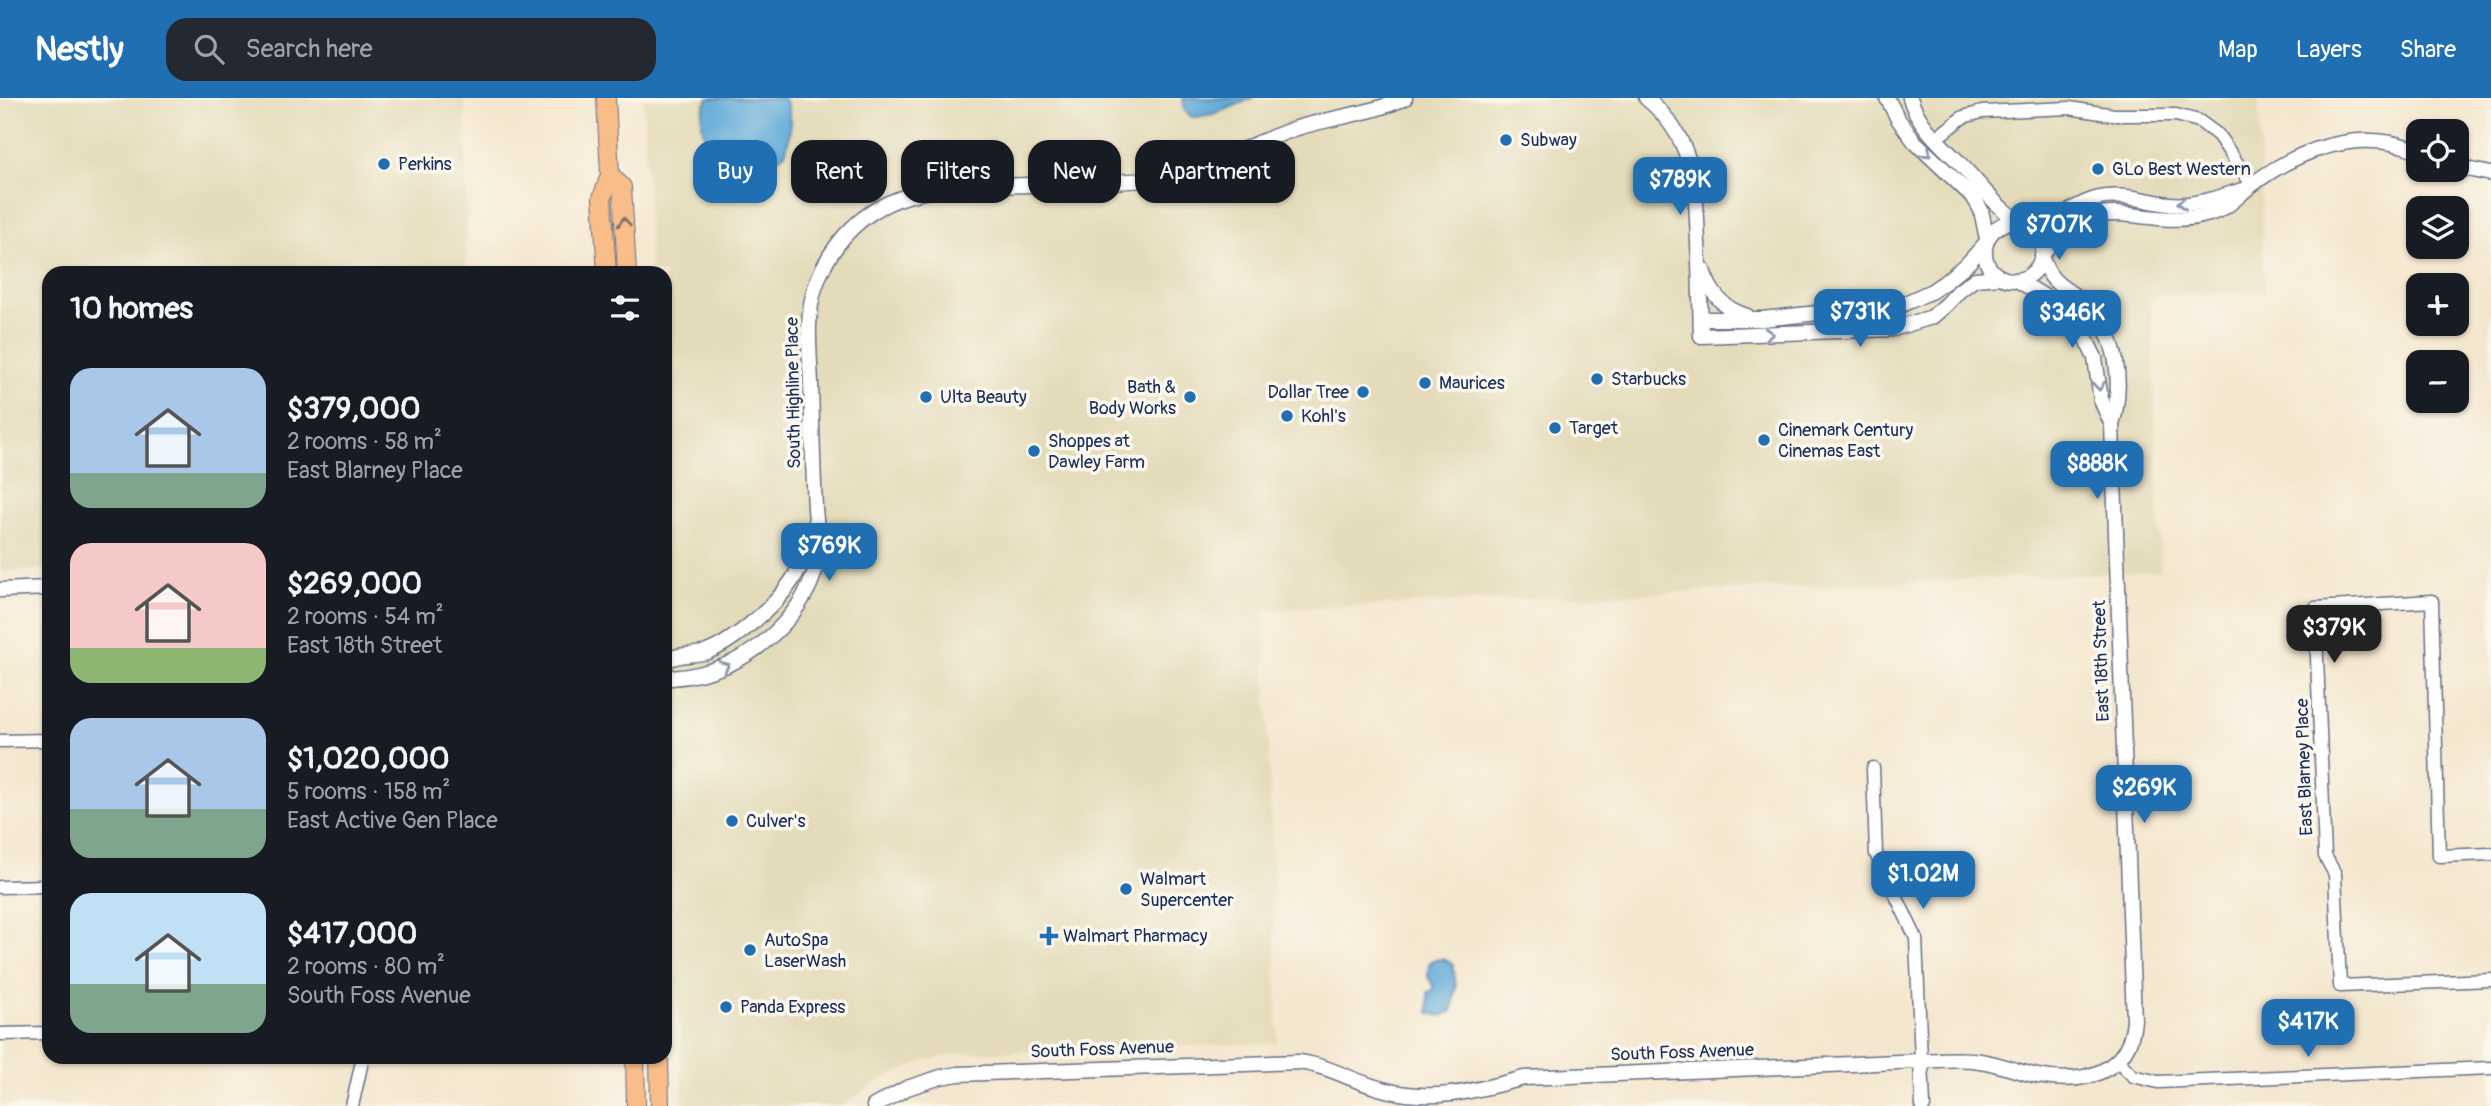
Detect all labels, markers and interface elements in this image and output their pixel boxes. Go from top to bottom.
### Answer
search box [166,18,656,81]
text: Nestly [35,29,124,70]
icon: search [190,30,228,68]
text: Search here [246,33,373,65]
text: Map [2218,35,2258,64]
text: Layers [2296,35,2362,64]
text: Share [2400,35,2456,64]
map controls [2406,119,2469,413]
button: locate [2406,119,2469,182]
place label: Subway [1520,129,1577,152]
marker: Subway [1498,132,1514,148]
chip: Buy [693,140,777,203]
chip: Rent [791,140,887,203]
chip: Filters [901,140,1014,203]
chip: New [1028,140,1121,203]
chip: Apartment [1135,140,1295,203]
one-way arrow [1919,144,1932,157]
place label: Perkins [398,153,452,176]
marker: Perkins [376,156,392,172]
pin: $789K [1631,158,1729,217]
place label: GLo Best Western [2112,158,2251,181]
marker: GLo Best Western [2090,161,2106,177]
text: $789K [1649,165,1711,194]
one-way arrow [2176,196,2187,211]
button: layers [2406,196,2469,259]
pin: $707K [2010,202,2108,262]
text: $707K [2026,210,2092,239]
one-way arrow [617,216,632,227]
button: + [2406,273,2469,336]
icon: filters [606,289,644,327]
pin: $731K [1811,289,1909,349]
text: 10 homes [70,290,193,327]
pin: $346K [2023,290,2121,350]
text: $731K [1830,297,1890,326]
text: $346K [2039,298,2105,327]
street label: South Highline Place [781,317,806,469]
one-way arrow [1764,327,1775,342]
button: − [2406,350,2469,413]
place label: Starbucks [1611,368,1686,391]
marker: Starbucks [1589,371,1605,387]
place label: Maurices [1439,372,1505,395]
marker: Maurices [1417,375,1433,391]
place label: Bath & Body Works [1089,376,1176,420]
one-way arrow [2092,380,2107,392]
place label: Dollar Tree [1268,381,1349,404]
marker: Dollar Tree [1355,384,1371,400]
place label: Ulta Beauty [940,386,1027,409]
marker: Ulta Beauty [918,389,934,405]
marker: Bath & Body Works [1182,389,1198,405]
text: $379,000 [287,390,420,427]
icon: home [126,396,210,480]
place label: Kohl's [1301,405,1346,428]
marker: Kohl's [1279,408,1295,424]
place label: Target [1569,417,1619,440]
place label: Cinemark Century Cinemas East [1778,419,1914,463]
marker: Target [1547,420,1563,436]
text: 2 rooms · 58 m² [287,427,442,456]
place label: Shoppes at Dawley Farm [1048,430,1145,474]
marker: Cinemark Century Cinemas East [1756,432,1772,448]
pin: $888K [2048,442,2146,501]
marker: Shoppes at Dawley Farm [1026,443,1042,459]
text: $888K [2066,449,2128,478]
text: East Blarney Place [287,456,463,485]
pin: $769K [780,524,878,583]
text: $769K [797,531,861,560]
text: $269,000 [287,565,422,602]
icon: home [126,571,210,655]
street label: East 18th Street [2088,599,2115,722]
text: 2 rooms · 54 m² [287,602,444,631]
pin: $379K [2285,606,2383,665]
text: $379K [2302,613,2366,642]
text: East 18th Street [287,631,442,660]
one-way arrow [718,660,730,674]
street label: East Blarney Place [2291,698,2318,836]
text: $1,020,000 [287,740,449,777]
icon: home [126,746,210,830]
pin: $269K [2095,766,2193,825]
text: $269K [2112,773,2176,802]
text: 5 rooms · 158 m² [287,777,450,806]
text: East Active Gen Place [287,806,498,835]
place label: Culver's [746,810,805,833]
marker: Culver's [724,813,740,829]
pin: $1.02M [1866,852,1980,911]
text: $1.02M [1887,859,1959,888]
place label: Walmart Supercenter [1140,868,1234,912]
marker: Walmart Supercenter [1118,881,1134,897]
text: $417,000 [287,915,417,952]
icon: home [126,921,210,1005]
place label: Walmart Pharmacy [1063,925,1208,948]
marker: Walmart Pharmacy [1041,928,1057,944]
place label: AutoSpa LaserWash [764,929,846,973]
marker: AutoSpa LaserWash [742,942,758,958]
text: 2 rooms · 80 m² [287,952,445,981]
text: South Foss Avenue [287,981,471,1010]
place label: Panda Express [740,996,845,1019]
marker: Panda Express [718,999,734,1015]
pin: $417K [2259,1000,2357,1059]
text: $417K [2278,1007,2338,1036]
street label: South Foss Avenue [1030,1035,1174,1064]
street label: South Foss Avenue [1610,1038,1754,1067]

